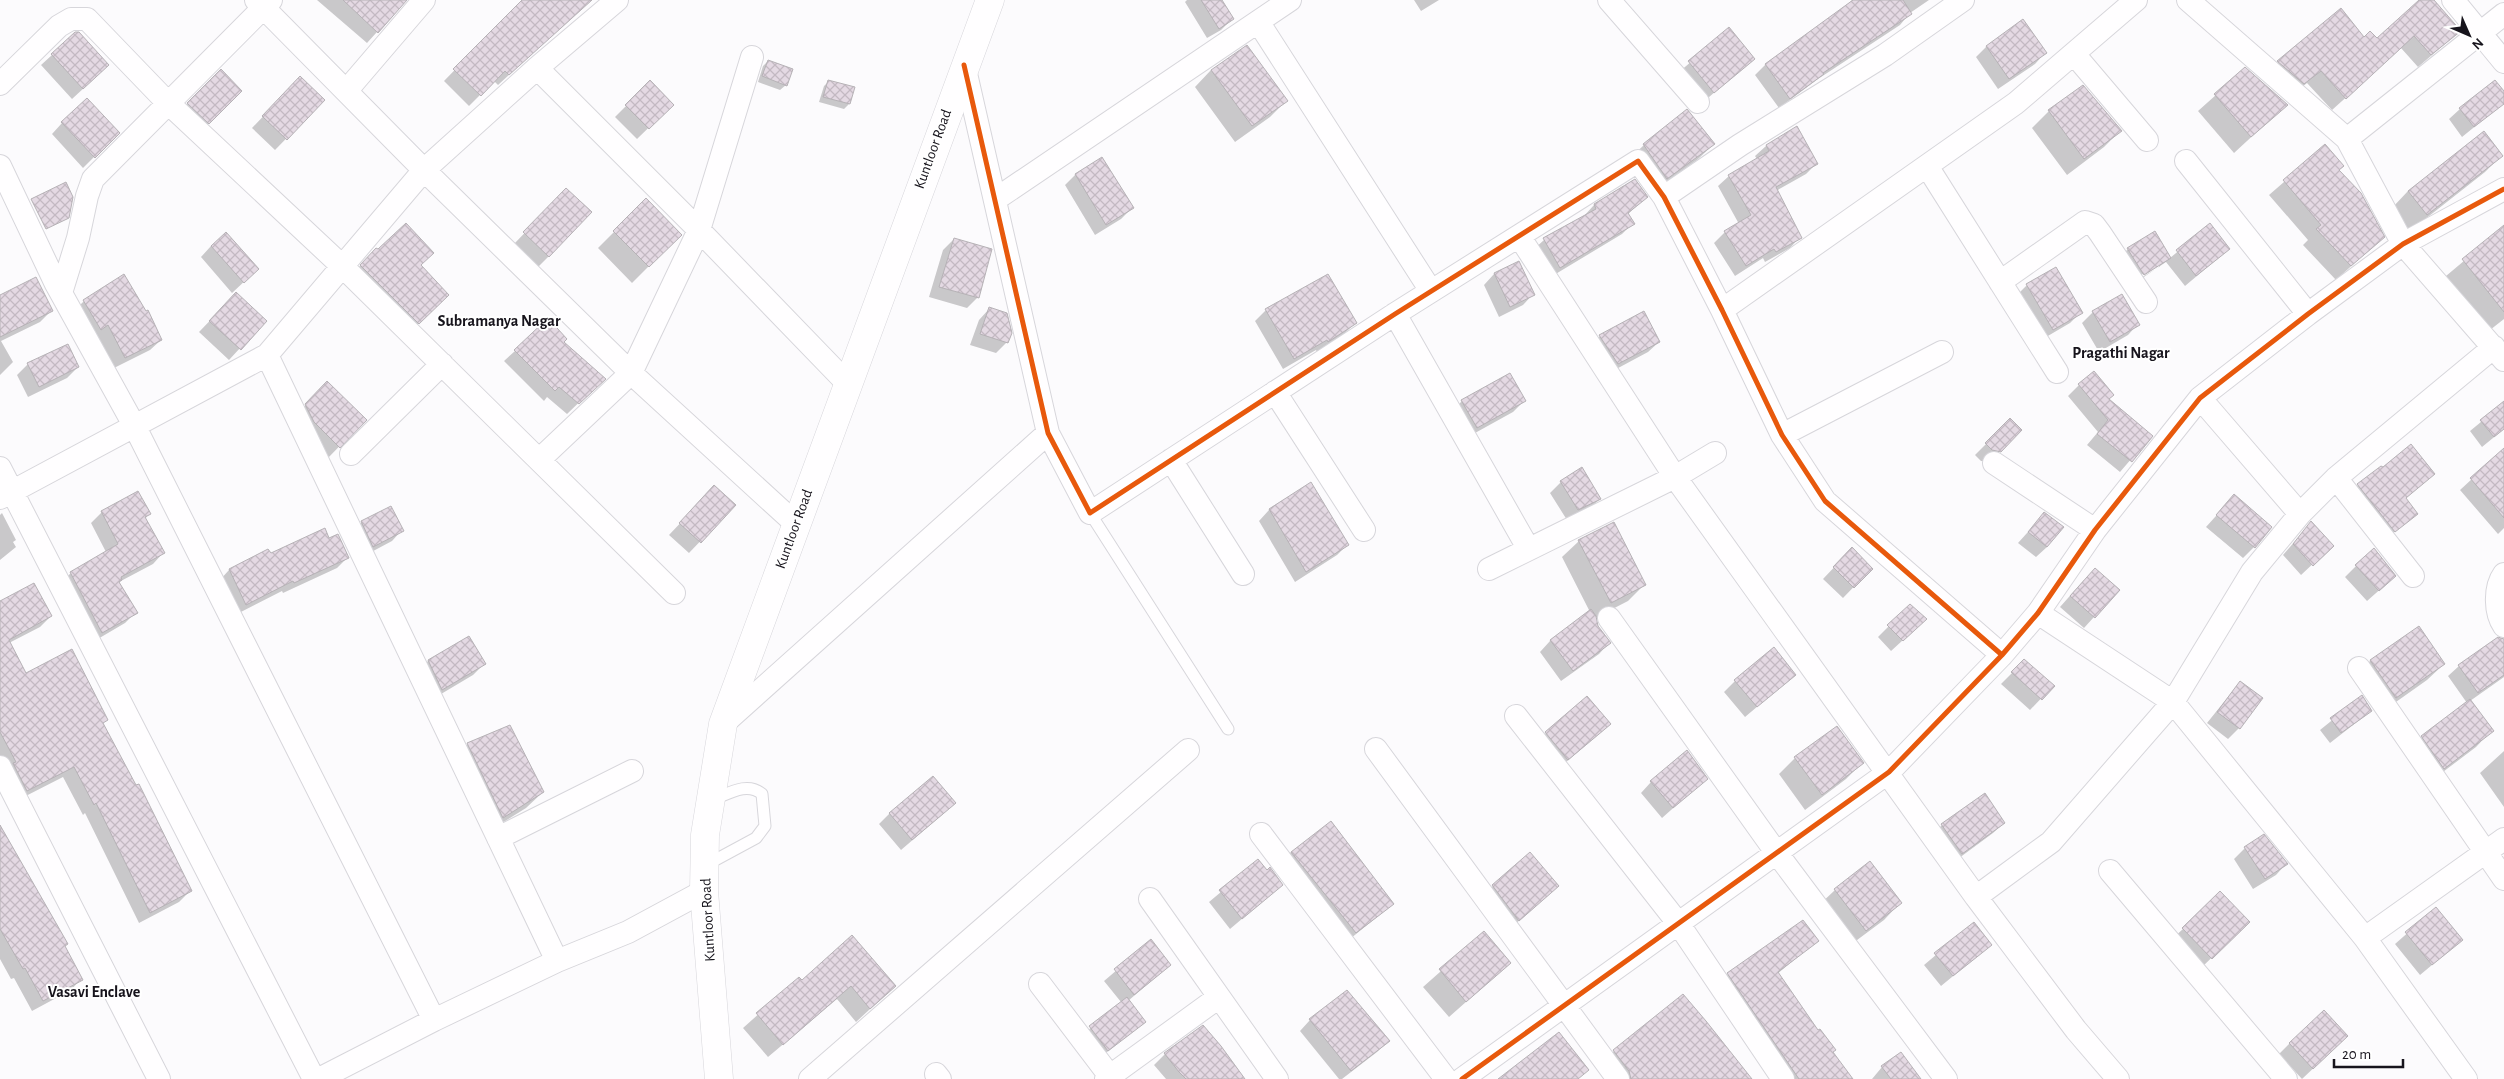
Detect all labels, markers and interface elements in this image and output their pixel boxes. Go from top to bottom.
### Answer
north arrow [2444,10,2494,60]
text: N [2469,35,2486,52]
street label: Kuntloor Road [912,107,954,191]
district label: Subramanya Nagar [438,313,561,330]
district label: Pragathi Nagar [2072,345,2170,361]
street label: Kuntloor Road [773,487,815,571]
street label: Kuntloor Road [698,878,718,962]
district label: Vasavi Enclave [48,984,141,1000]
scale bar [2334,1036,2403,1068]
text: 20 m [2342,1047,2371,1062]

